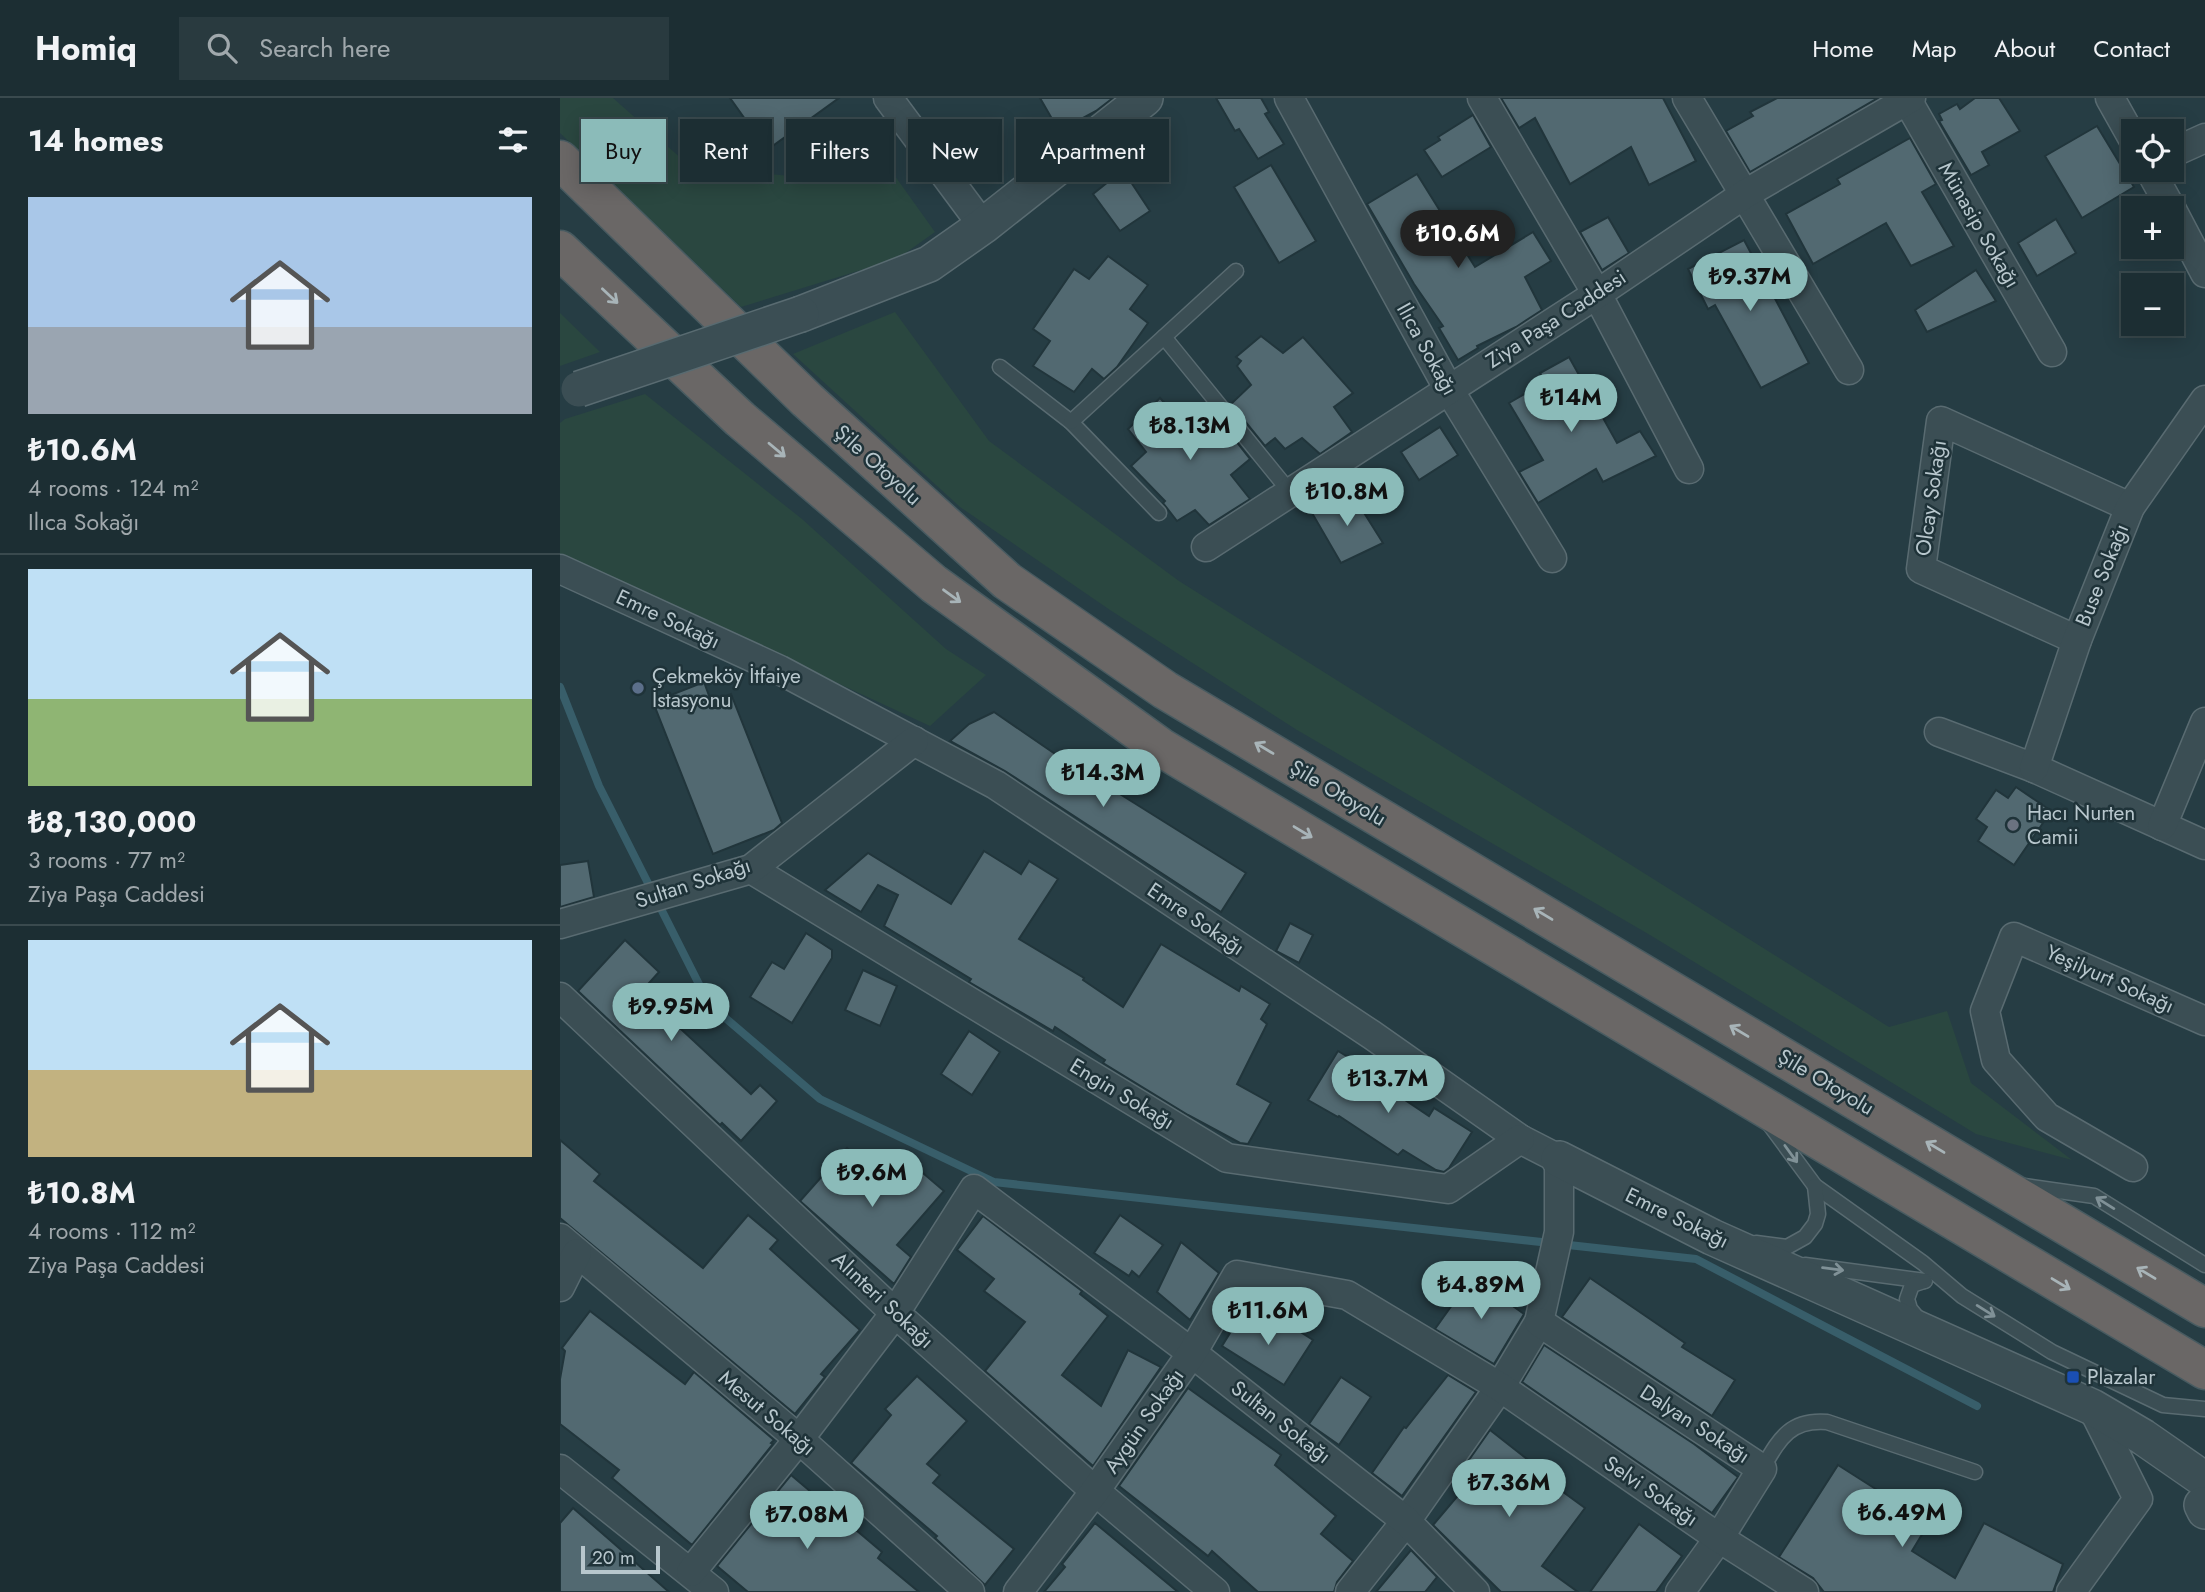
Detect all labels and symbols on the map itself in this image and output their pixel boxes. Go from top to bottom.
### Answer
street label: Münasip Sokağı [1931,156,2027,294]
pin: ₺10.6M [1401,211,1515,270]
pin: ₺9.37M [1693,254,1807,313]
street label: Ziya Paşa Caddesi [1480,262,1632,376]
one-way arrow [601,288,618,305]
street label: Ilıca Sokağı [1389,297,1465,401]
pin: ₺14M [1530,374,1612,434]
pin: ₺8.13M [1133,402,1247,462]
street label: Şile Otoyolu [828,418,928,512]
street label: Olcay Sokağı [1908,438,1954,558]
one-way arrow [768,442,786,458]
pin: ₺10.8M [1290,468,1404,528]
street label: Buse Sokağı [2068,519,2136,631]
street label: Emre Sokağı [611,582,725,656]
one-way arrow [942,589,961,603]
place label: Çekmeköy İtfaiye İstasyonu [652,661,801,715]
marker: Çekmeköy İtfaiye İstasyonu [630,680,646,696]
one-way arrow [1254,741,1274,755]
pin: ₺14.3M [1046,750,1160,809]
street label: Şile Otoyolu [1284,752,1392,834]
place label: Hacı Nurten Camii [2027,798,2135,852]
marker: Hacı Nurten Camii [2005,817,2021,833]
one-way arrow [1292,826,1312,840]
street label: Sultan Sokağı [632,850,754,916]
street label: Emre Sokağı [1141,875,1251,963]
one-way arrow [1534,907,1554,921]
street label: Yeşilyurt Sokağı [2041,937,2179,1021]
pin: ₺9.95M [614,984,728,1043]
one-way arrow [1730,1023,1750,1037]
street label: Şile Otoyolu [1772,1041,1880,1123]
street label: Engin Sokağı [1064,1051,1180,1137]
pin: ₺13.7M [1331,1056,1445,1115]
one-way arrow [1925,1139,1945,1153]
one-way arrow [1783,1144,1798,1163]
pin: ₺9.6M [823,1150,921,1209]
street label: Emre Sokağı [1620,1180,1734,1256]
one-way arrow [2096,1195,2116,1209]
street label: Alınteri Sokağı [825,1245,941,1355]
pin: ₺4.89M [1424,1262,1538,1321]
one-way arrow [1822,1263,1844,1276]
one-way arrow [2137,1266,2157,1280]
one-way arrow [2051,1278,2071,1292]
pin: ₺11.6M [1211,1288,1325,1347]
one-way arrow [1975,1304,1995,1318]
place label: Plazalar [2087,1362,2156,1392]
street label: Mesut Sokağı [712,1363,822,1463]
street label: Aygün Sokağı [1097,1363,1191,1479]
marker: Plazalar [2065,1369,2081,1385]
street label: Sultan Sokağı [1225,1373,1337,1471]
street label: Dalyan Sokağı [1634,1377,1756,1471]
street label: Selvi Sokağı [1598,1448,1704,1534]
pin: ₺7.36M [1452,1460,1566,1519]
pin: ₺6.49M [1845,1490,1959,1549]
pin: ₺7.08M [750,1492,864,1551]
scale bar [581,1543,660,1575]

